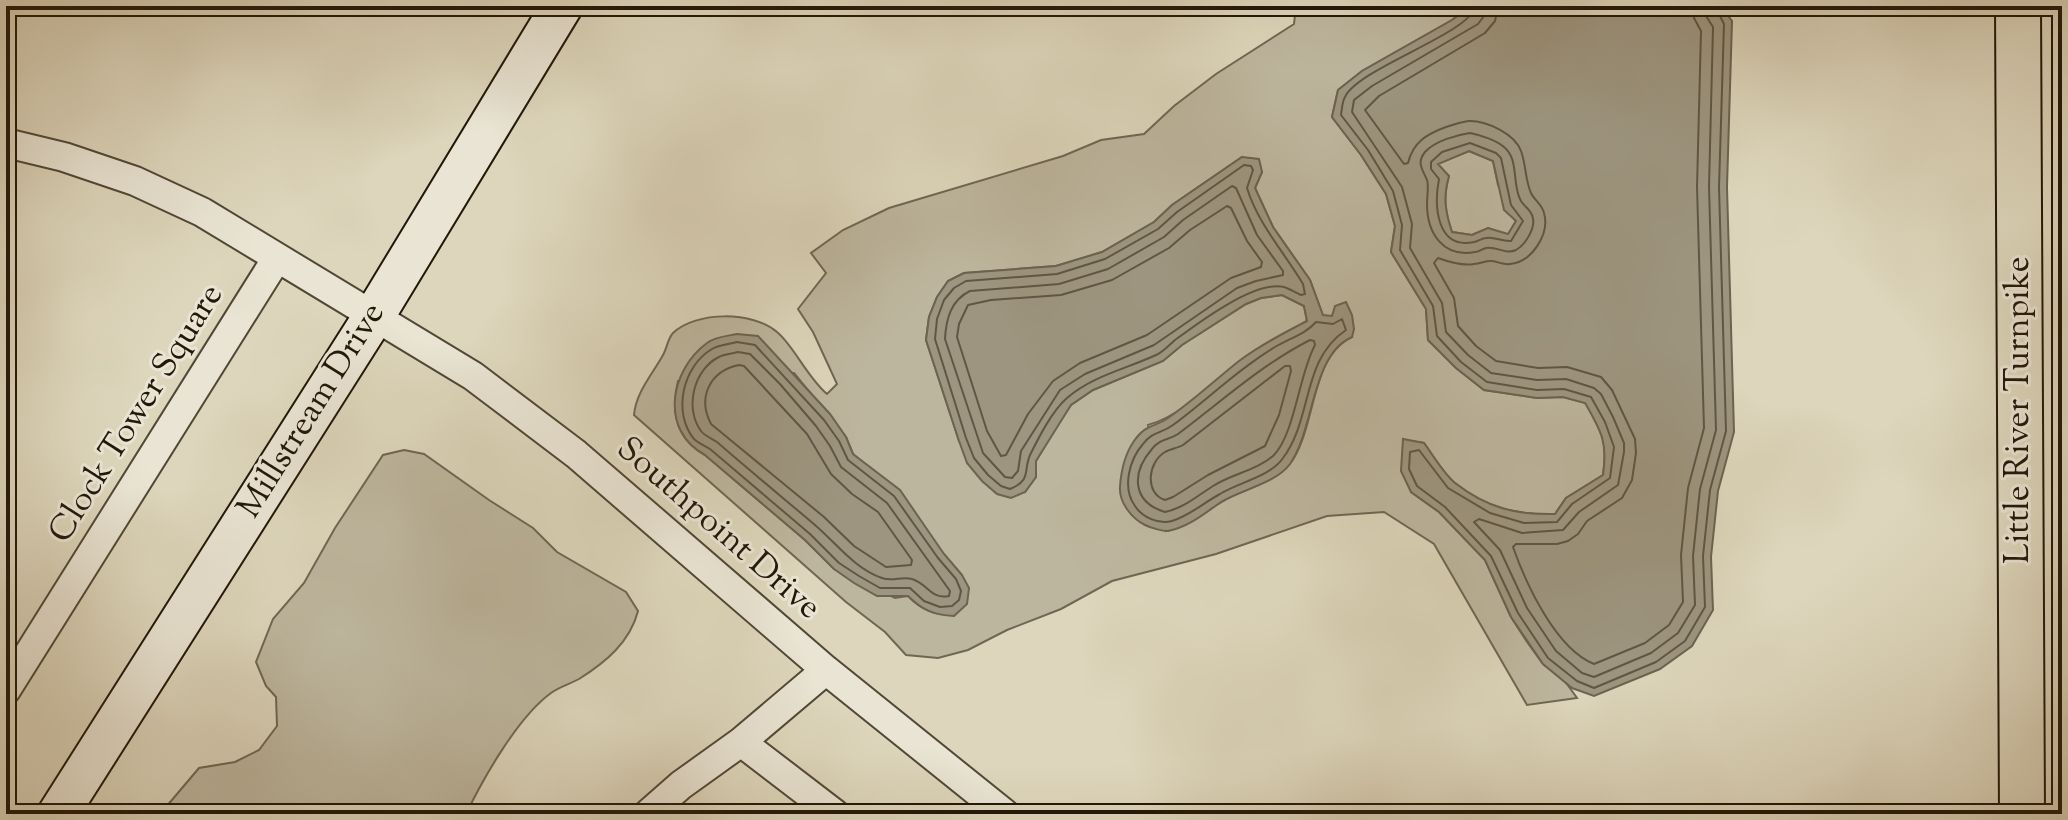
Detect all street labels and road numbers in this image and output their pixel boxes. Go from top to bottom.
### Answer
street label: Little River Turnpike [1995,256,2044,564]
street label: Clock Tower Square [37,275,237,553]
street label: Millstream Drive [226,294,398,528]
street label: Southpoint Drive [605,426,831,632]

